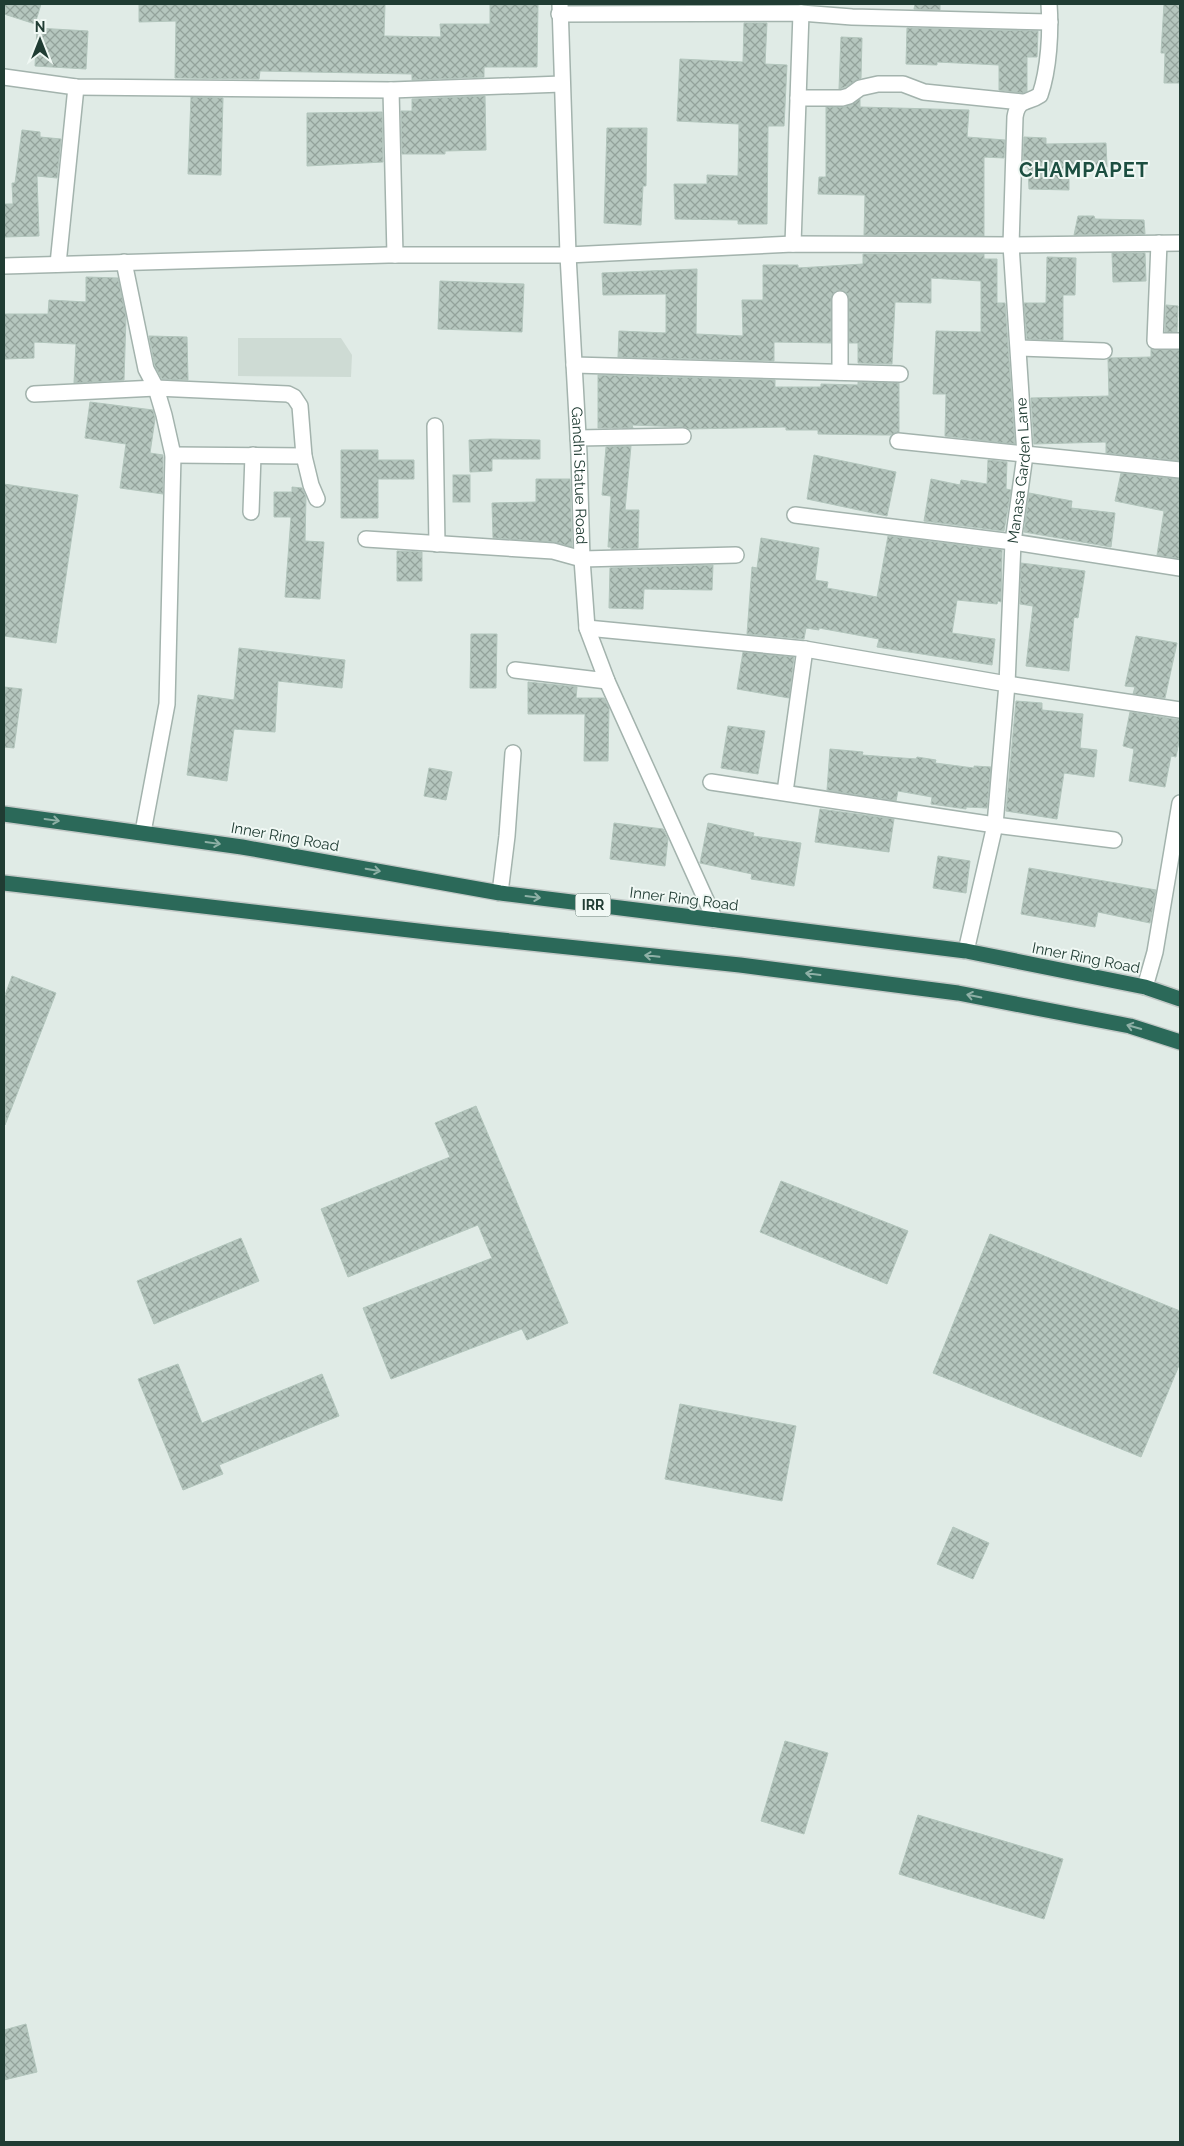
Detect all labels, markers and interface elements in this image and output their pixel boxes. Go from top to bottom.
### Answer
north arrow [15,15,65,65]
text: N [35,19,45,35]
district label: CHAMPAPET [1019,158,1149,182]
street label: Manasa Garden Lane [1004,397,1034,545]
street label: Gandhi Statue Road [567,406,591,545]
one-way arrow [44,815,60,825]
street label: Inner Ring Road [229,819,341,855]
one-way arrow [205,838,221,848]
one-way arrow [365,866,381,876]
street label: Inner Ring Road [629,883,739,915]
one-way arrow [525,892,541,902]
road number: IRR [576,894,610,916]
street label: Inner Ring Road [1031,939,1141,977]
one-way arrow [644,951,660,961]
one-way arrow [806,969,822,979]
one-way arrow [967,990,983,1000]
one-way arrow [1126,1022,1142,1032]

